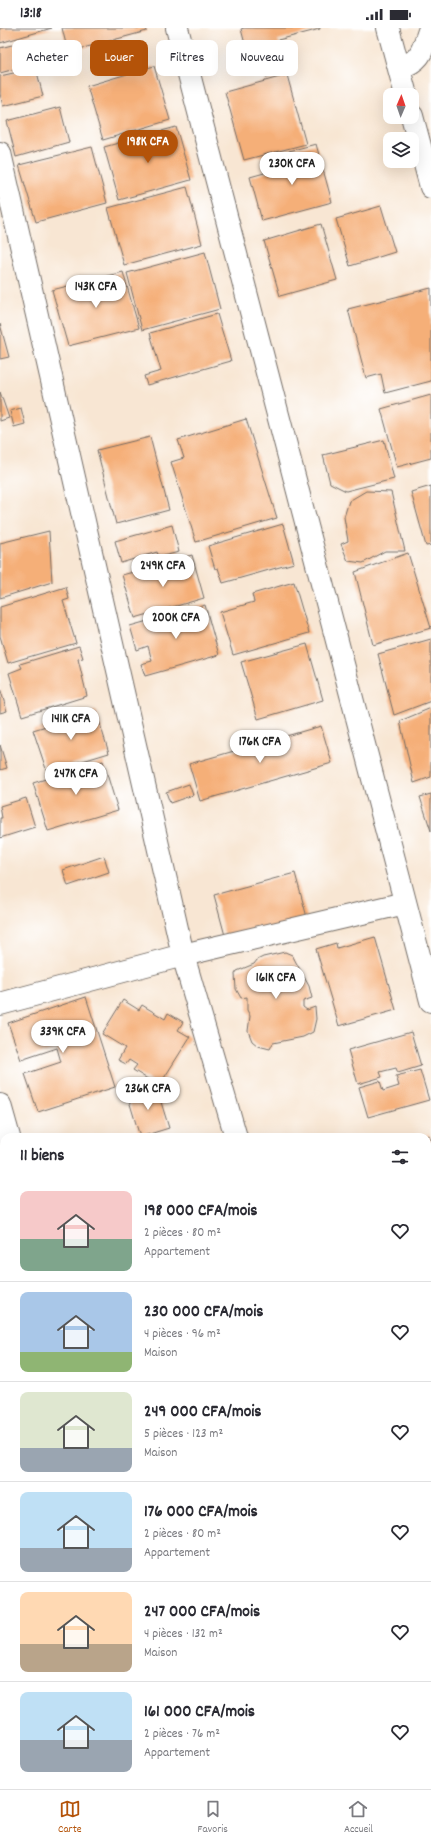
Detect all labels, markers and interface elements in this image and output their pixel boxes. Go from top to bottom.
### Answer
text: 13:18 [20,3,42,25]
chip: Acheter [12,40,82,76]
chip: Louer [90,40,148,76]
chip: Filtres [156,40,218,76]
chip: Nouveau [226,40,298,76]
north arrow [383,88,419,124]
map controls [383,88,419,168]
pin: 198K CFA [107,130,189,164]
button: layers [383,132,419,168]
text: 198K CFA [127,133,169,152]
pin: 230K CFA [251,152,333,186]
text: 230K CFA [269,155,315,174]
pin: 143K CFA [55,275,137,309]
text: 143K CFA [75,278,117,297]
pin: 249K CFA [122,554,204,588]
text: 249K CFA [140,557,186,576]
pin: 200K CFA [135,606,217,640]
text: 200K CFA [152,609,200,628]
pin: 141K CFA [30,707,112,741]
text: 141K CFA [51,710,91,729]
pin: 176K CFA [219,730,301,764]
text: 176K CFA [239,733,281,752]
pin: 247K CFA [35,762,117,796]
text: 247K CFA [54,765,98,784]
pin: 161K CFA [235,966,317,1000]
text: 161K CFA [256,969,296,988]
pin: 339K CFA [22,1020,104,1054]
text: 339K CFA [40,1023,86,1042]
pin: 236K CFA [107,1077,189,1111]
text: 236K CFA [125,1080,171,1099]
text: 11 biens [20,1145,64,1169]
icon: filters [389,1146,411,1168]
text: 198 000 CFA/mois [144,1200,258,1224]
icon: home [52,1207,100,1255]
icon: heart [389,1220,411,1242]
text: 2 pièces · 80 m² [144,1224,221,1243]
text: Appartement [144,1243,210,1262]
text: 230 000 CFA/mois [144,1301,263,1325]
icon: home [52,1308,100,1356]
icon: heart [389,1321,411,1343]
text: 4 pièces · 96 m² [144,1325,221,1344]
text: Maison [144,1344,177,1363]
text: 249 000 CFA/mois [144,1401,261,1425]
icon: home [52,1408,100,1456]
icon: heart [389,1421,411,1443]
text: 5 pièces · 123 m² [144,1425,223,1444]
text: Maison [144,1444,177,1463]
text: 176 000 CFA/mois [144,1501,258,1525]
icon: home [52,1508,100,1556]
icon: heart [389,1521,411,1543]
text: 2 pièces · 80 m² [144,1525,221,1544]
text: Appartement [144,1544,210,1563]
text: 247 000 CFA/mois [144,1601,260,1625]
icon: home [52,1608,100,1656]
icon: heart [389,1621,411,1643]
text: 4 pièces · 132 m² [144,1625,223,1644]
text: Maison [144,1644,177,1663]
text: 161 000 CFA/mois [144,1701,255,1725]
icon: home [52,1708,100,1756]
icon: heart [389,1721,411,1743]
text: 2 pièces · 76 m² [144,1725,220,1744]
text: Appartement [144,1744,210,1763]
tab: Carte [58,1798,82,1838]
tab: Favoris [198,1798,228,1838]
tab: Accueil [344,1798,373,1838]

